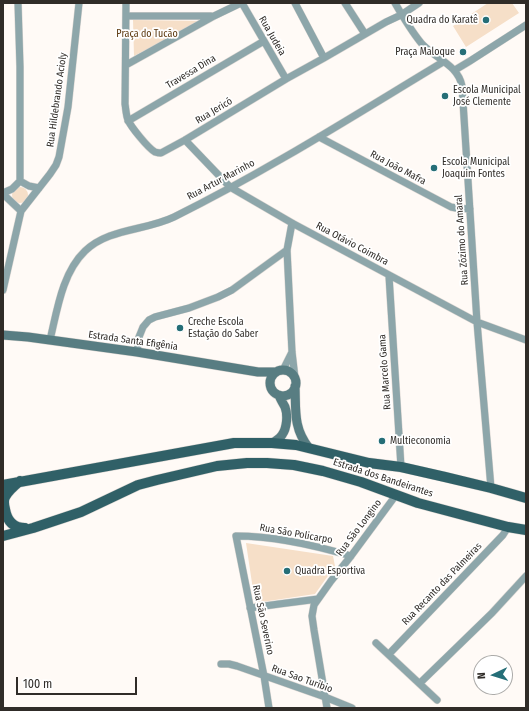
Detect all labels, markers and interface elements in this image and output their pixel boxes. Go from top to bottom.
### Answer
street label: Rua Judeia [256,14,288,58]
place label: Quadra do Karatê [407,14,478,26]
marker: Quadra do Karatê [481,15,491,25]
park label: Praça do Tucão [116,28,178,40]
place label: Praça Maloque [395,46,455,58]
marker: Praça Maloque [458,47,468,57]
street label: Rua Hildebrando Acioly [44,52,70,148]
street label: Travessa Dina [164,53,218,91]
place label: Escola Municipal José Clemente [453,84,521,108]
marker: Escola Municipal José Clemente [440,91,450,101]
street label: Rua Jericó [193,95,235,127]
street label: Rua João Mafra [368,148,428,188]
place label: Escola Municipal Joaquim Fontes [442,156,510,180]
street label: Rua Artur Marinho [185,157,257,203]
marker: Escola Municipal Joaquim Fontes [429,163,439,173]
street label: Rua Zózimo do Amaral [453,194,471,286]
street label: Rua Otávio Coimbra [314,220,390,268]
place label: Creche Escola Estação do Saber [188,316,258,340]
marker: Creche Escola Estação do Saber [175,323,185,333]
street label: Estrada Santa Efigênia [87,329,179,353]
street label: Rua Marcelo Gama [376,334,394,410]
place label: Multieconomia [390,435,451,447]
marker: Multieconomia [377,436,387,446]
street label: Estrada dos Bandeirantes [332,456,434,500]
street label: Rua São Longino [334,497,384,559]
street label: Rua São Policarpo [259,522,333,546]
street label: Rua Recanto das Palmeiras [400,540,484,628]
place label: Quadra Esportiva [295,565,365,577]
marker: Quadra Esportiva [282,566,292,576]
street label: Rua São Severino [250,584,276,656]
north arrow [473,655,513,695]
street label: Rua Sao Turibio [270,662,334,696]
scale bar [18,669,139,695]
text: N [475,672,488,680]
text: 100 m [23,677,52,691]

